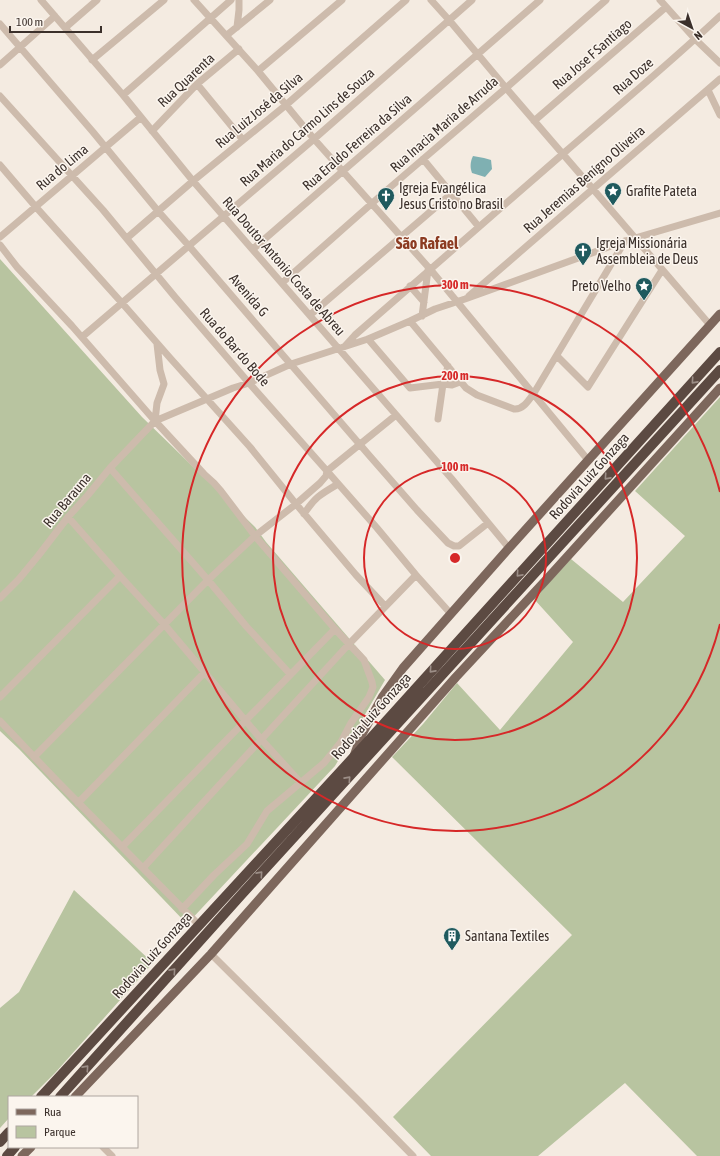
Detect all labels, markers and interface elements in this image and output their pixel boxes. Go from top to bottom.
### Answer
scale bar [10,8,101,34]
north arrow [672,8,712,48]
text: 100 m [16,15,43,29]
street label: Rua Jose F Santiago [549,15,635,93]
text: N [692,29,705,42]
street label: Rua Quarenta [154,50,218,110]
street label: Rua Doze [610,54,656,98]
street label: Rua Maria do Carmo Lins de Souza [237,64,377,190]
street label: Rua Luiz José da Silva [212,69,306,151]
street label: Rua Inacia Maria de Arruda [387,73,501,175]
street label: Rua Eraldo Ferreira da Silva [299,90,415,194]
street label: Rua Jeremias Benígno Oliveira [520,122,648,236]
street label: Rua do Lima [33,141,91,193]
place label: Igreja Evangélica Jesus Cristo no Brasil [399,180,504,212]
place icon: Grafite Pateta [603,181,623,206]
place label: Grafite Pateta [626,183,697,199]
church icon: Igreja Evangélica Jesus Cristo no Brasil [376,186,396,211]
street label: Rua Doutor Antonio Costa de Abreu [219,193,349,339]
district label: São Rafael [396,234,459,252]
place label: Igreja Missionária Assembleia de Deus [596,235,698,267]
church icon: Igreja Missionária Assembleia de Deus [573,241,593,266]
street label: Avenida G [226,270,272,320]
place icon: Preto Velho [634,276,654,301]
text: 300 m [441,278,469,292]
place label: Preto Velho [571,278,631,294]
street label: Rua do Bar do Bode [197,305,273,389]
text: 200 m [441,369,469,383]
one-way arrow [691,376,699,384]
street label: Rodovia Luiz Gonzaga [546,429,632,523]
text: 100 m [441,460,469,474]
street label: Rua Barauna [40,470,94,530]
one-way arrow [604,473,611,480]
centre of rings [448,551,462,565]
one-way arrow [516,569,524,577]
one-way arrow [429,665,436,673]
street label: Rodovia Luiz Gonzaga [328,669,414,763]
one-way arrow [343,776,350,783]
one-way arrow [255,872,262,879]
street label: Rodovia Luiz Gonzaga [109,908,195,1002]
building icon: Santana Textiles [442,926,462,951]
place label: Santana Textiles [465,928,549,944]
one-way arrow [168,968,175,976]
one-way arrow [81,1065,89,1073]
legend [8,1096,138,1148]
text: Rua [44,1105,61,1119]
text: Parque [44,1125,76,1139]

